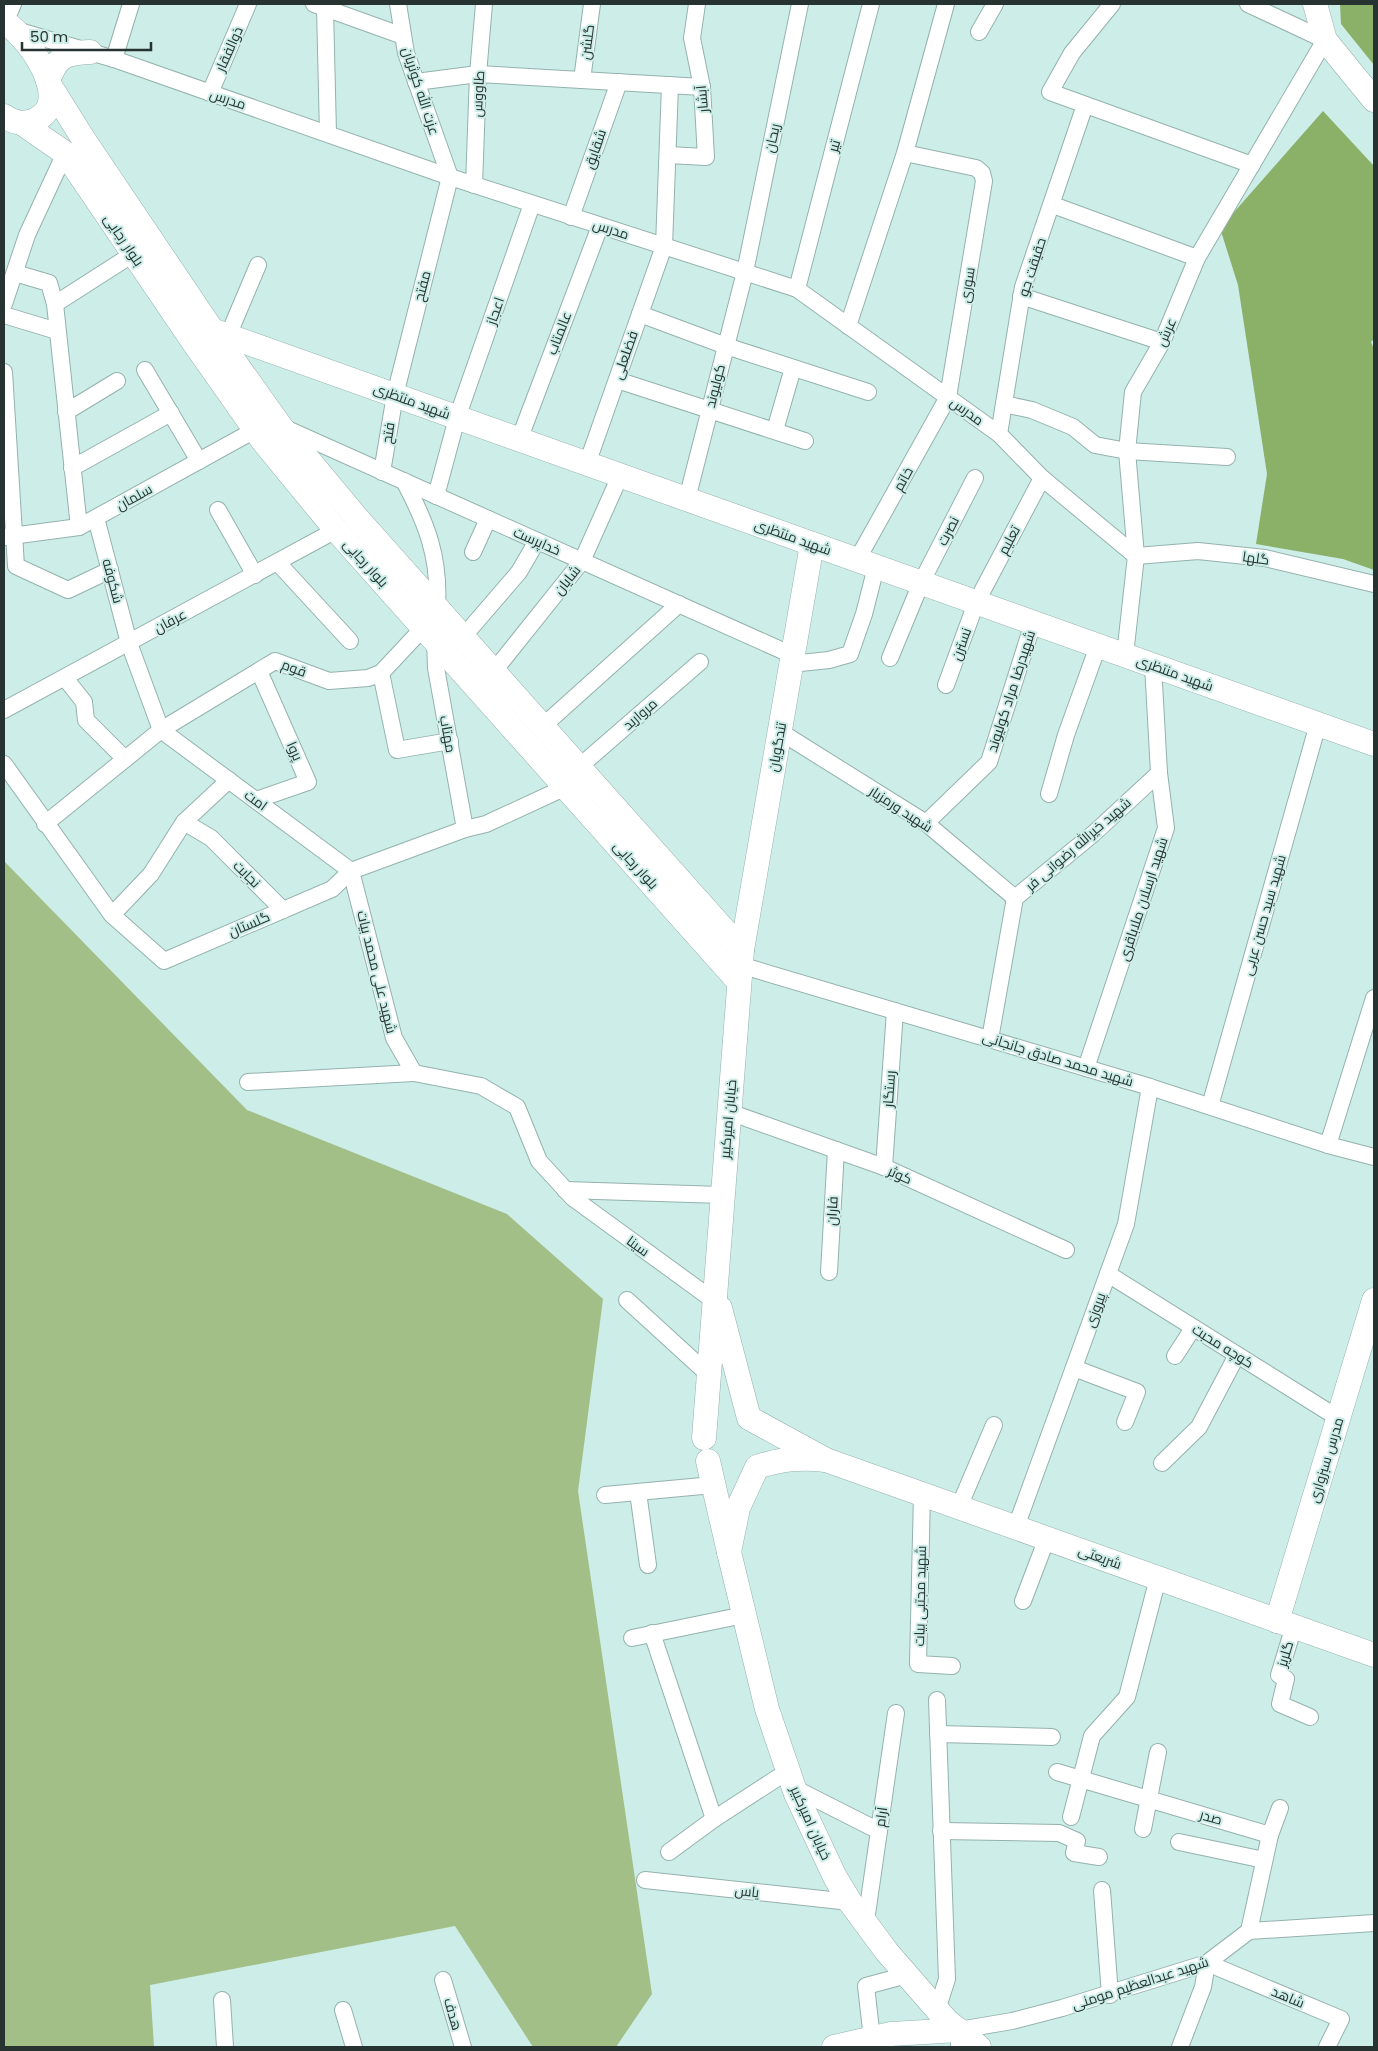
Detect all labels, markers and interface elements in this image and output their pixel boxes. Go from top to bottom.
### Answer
scale bar [22,20,151,52]
street label: ذوالفقار [210,23,248,76]
street label: گلشن [575,23,599,61]
text: 50 m [30,26,68,47]
street label: عزت الله کوثریان [397,44,445,138]
street label: طاووس [467,70,489,118]
street label: مدرس [207,84,249,114]
street label: آبشار [691,84,713,114]
street label: ریحان [759,122,785,154]
street label: شقایق [579,126,611,172]
street label: تیر [823,137,845,155]
street label: بلوار رجایی [99,210,149,270]
street label: مدرس [590,214,632,244]
street label: حقیقت جو [1013,235,1051,299]
street label: سوری [954,266,980,304]
street label: مفتح [409,269,435,303]
street label: اعجاز [481,294,509,329]
street label: عالمتاب [542,308,576,358]
street label: عرش [1151,314,1181,350]
street label: فضلعلی [607,328,643,382]
street label: کولیوند [700,362,730,410]
street label: شهید منتظری [371,378,453,424]
street label: مدرس [946,392,988,430]
street label: فتح [376,421,400,445]
street label: خاتم [888,463,918,495]
street label: سلمان [112,479,156,515]
street label: نصرت [932,513,964,549]
street label: شهید منتظری [752,514,834,560]
street label: خداپرست [510,522,564,560]
street label: تعلیم [993,522,1025,558]
street label: بلوار رجایی [339,534,393,592]
street label: گلها [1241,546,1271,570]
street label: شکوفه [97,556,129,606]
street label: شایان [549,561,585,599]
street label: عرفان [150,604,190,638]
street label: نسترن [946,625,976,663]
street label: شهیدرضا مراد کولیوند [982,627,1040,755]
street label: شهید منتظری [1134,650,1216,696]
street label: قوم [279,654,309,682]
street label: مروارید [619,693,661,735]
street label: مهتاب [435,714,461,754]
street label: تندگویان [763,720,791,773]
street label: پروا [282,738,308,764]
street label: شهید ورمزیار [864,780,937,837]
street label: امت [240,785,272,815]
street label: شهید خیرالله رضوانی فر [1020,792,1135,896]
street label: شهید ارسلان ملاباقری [1114,834,1172,964]
street label: بلوار رجایی [609,836,663,894]
street label: شهید سید حسن عربی [1237,852,1291,978]
street label: نجابت [229,856,265,892]
street label: گلستان [225,906,273,942]
street label: شهید علی محمد بیات [352,908,402,1036]
street label: شهید محمد صادق جانجانی [980,1027,1136,1091]
street label: رستگار [878,1070,900,1109]
street label: خیابان امیرکبیر [714,1079,741,1160]
street label: کوثر [884,1160,915,1189]
street label: فاران [821,1196,843,1226]
street label: سینا [622,1231,654,1261]
street label: پیروزی [1079,1289,1111,1330]
street label: کوچه محبت [1188,1319,1258,1373]
street label: مدرس سبزواری [1304,1415,1348,1505]
street label: شریعتی [1076,1540,1124,1574]
street label: شهید مجتبی بیات [909,1545,931,1647]
street label: گلریز [1271,1639,1298,1670]
street label: خیابان امیرکبیر [785,1782,836,1863]
street label: صدر [1196,1804,1225,1830]
street label: آرام [870,1805,892,1828]
street label: یاس [734,1880,761,1902]
street label: شهید عبدالعظیم مومنی [1069,1951,1211,2015]
street label: شاهد [1268,1981,1308,2013]
street label: هدف [439,1995,467,2033]

